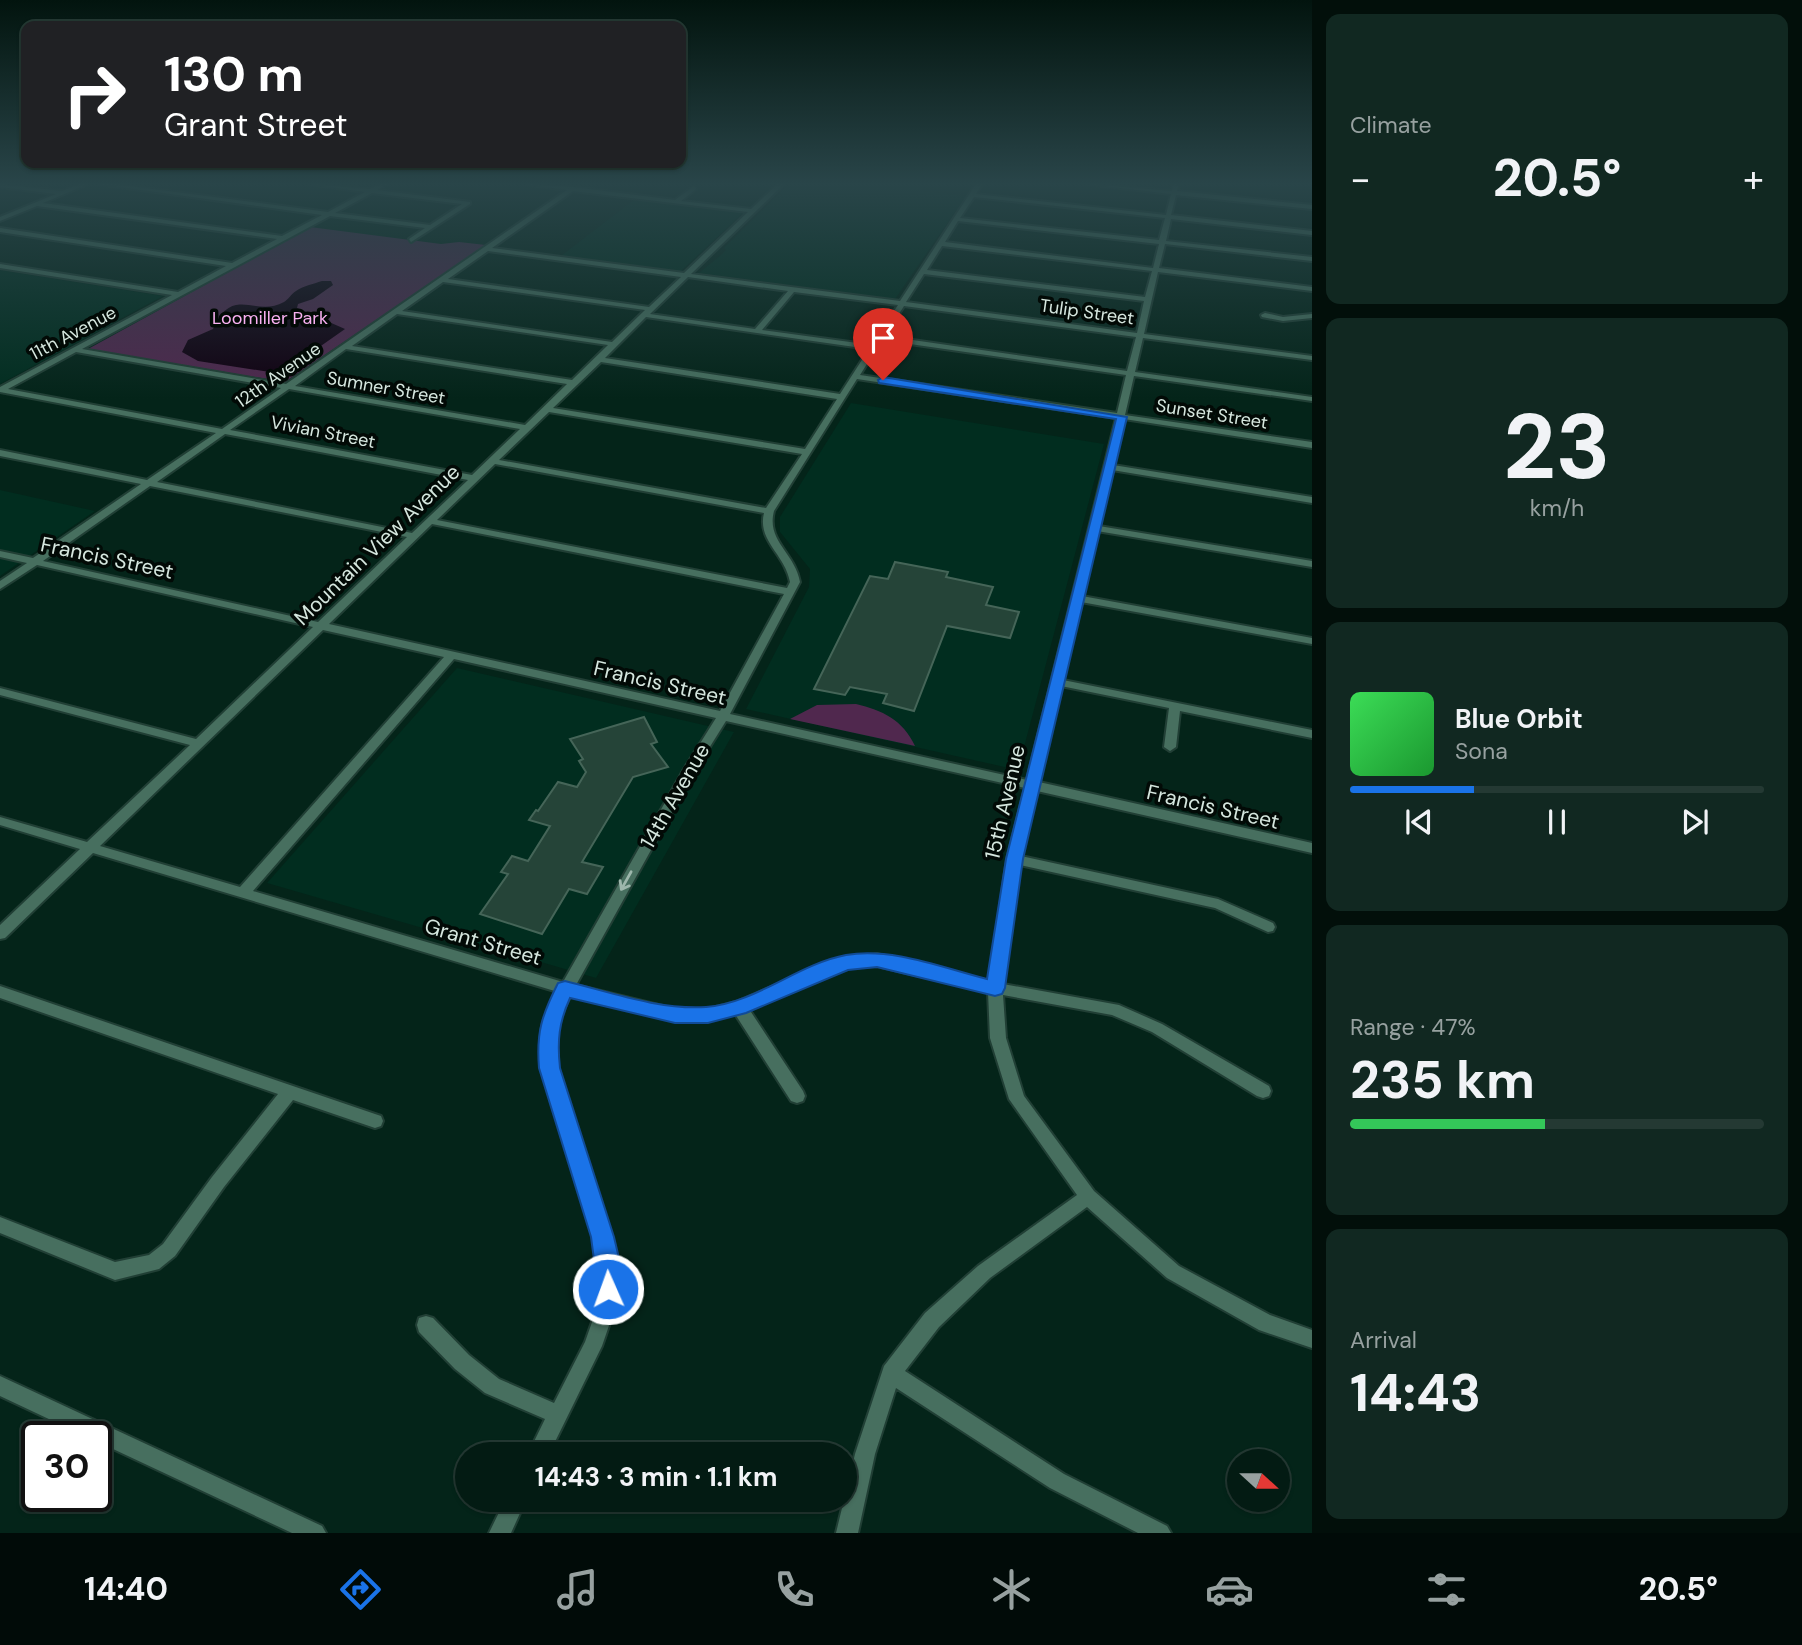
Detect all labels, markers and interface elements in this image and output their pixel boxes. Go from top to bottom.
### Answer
text: 130 m [164,42,304,106]
icon: right [49,49,140,140]
text: Grant Street [164,104,348,146]
text: Climate [1350,110,1432,140]
text: 20.5° [1493,144,1621,212]
text: − [1350,154,1371,204]
text: + [1743,154,1764,204]
street label: Tulip Street [1038,294,1136,330]
street label: 11th Avenue [26,300,120,366]
park label: Loomiller Park [212,306,328,330]
pin [853,308,913,380]
icon: arrive [864,319,902,357]
street label: 12th Avenue [230,337,326,413]
street label: Sumner Street [325,366,447,410]
text: 23 [1503,388,1611,506]
street label: Sunset Street [1154,393,1270,435]
street label: Vivian Street [269,410,377,454]
street label: Mountain View Avenue [288,458,466,632]
text: km/h [1530,493,1584,523]
street label: Francis Street [38,530,176,586]
street label: Francis Street [591,654,729,712]
text: Blue Orbit [1455,702,1583,736]
text: Sona [1455,736,1508,766]
street label: 14th Avenue [634,738,716,853]
street label: 15th Avenue [978,742,1032,862]
street label: Francis Street [1144,778,1282,836]
icon: previous [1400,803,1438,841]
icon: pause [1538,803,1576,841]
icon: next [1676,803,1714,841]
one-way arrow [619,870,633,890]
street label: Grant Street [421,912,545,972]
text: Range · 47% [1350,1012,1476,1042]
text: 235 km [1350,1046,1535,1114]
position arrow [571,1252,645,1326]
text: Arrival [1350,1325,1417,1355]
text: 14:43 [1350,1359,1481,1427]
speed limit sign: 30 [21,1421,112,1512]
north arrow [1227,1449,1290,1512]
map controls [1227,1449,1290,1512]
text: 14:43 · 3 min · 1.1 km [535,1460,777,1494]
icon: directions [336,1565,385,1614]
icon: music [553,1565,602,1614]
icon: phone [770,1565,819,1614]
icon: climate [987,1565,1036,1614]
icon: car [1205,1565,1254,1614]
icon: filters [1422,1565,1471,1614]
text: 14:40 [84,1568,168,1610]
text: 20.5° [1639,1568,1718,1610]

